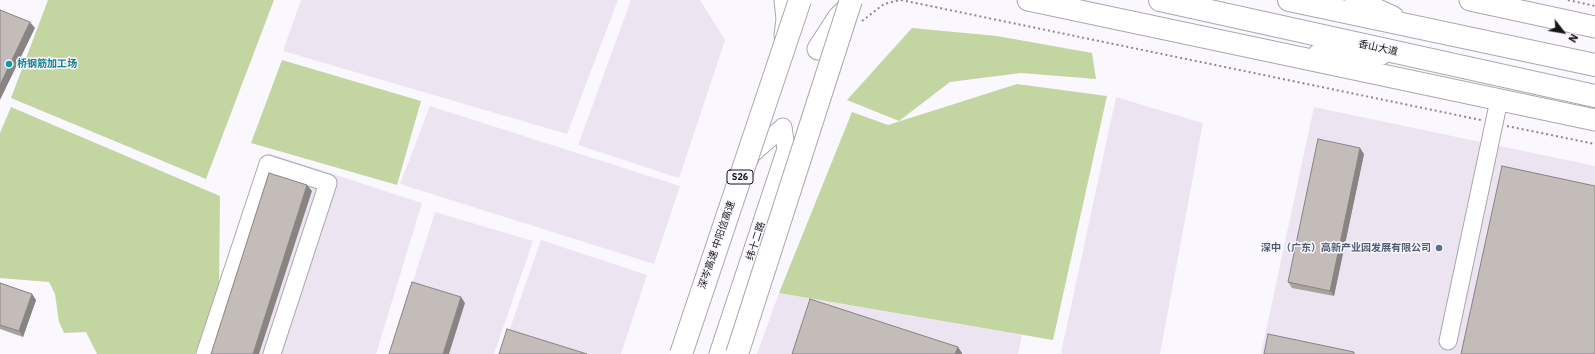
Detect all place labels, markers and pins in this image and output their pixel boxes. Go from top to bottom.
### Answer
place label: 桥钢筋加工场 [17,58,77,70]
marker: 桥钢筋加工场 [4,59,14,69]
place label: 深中（广东）高新产业园发展有限公司 [1261,242,1431,254]
marker: 深中（广东）高新产业园发展有限公司 [1434,243,1444,253]

